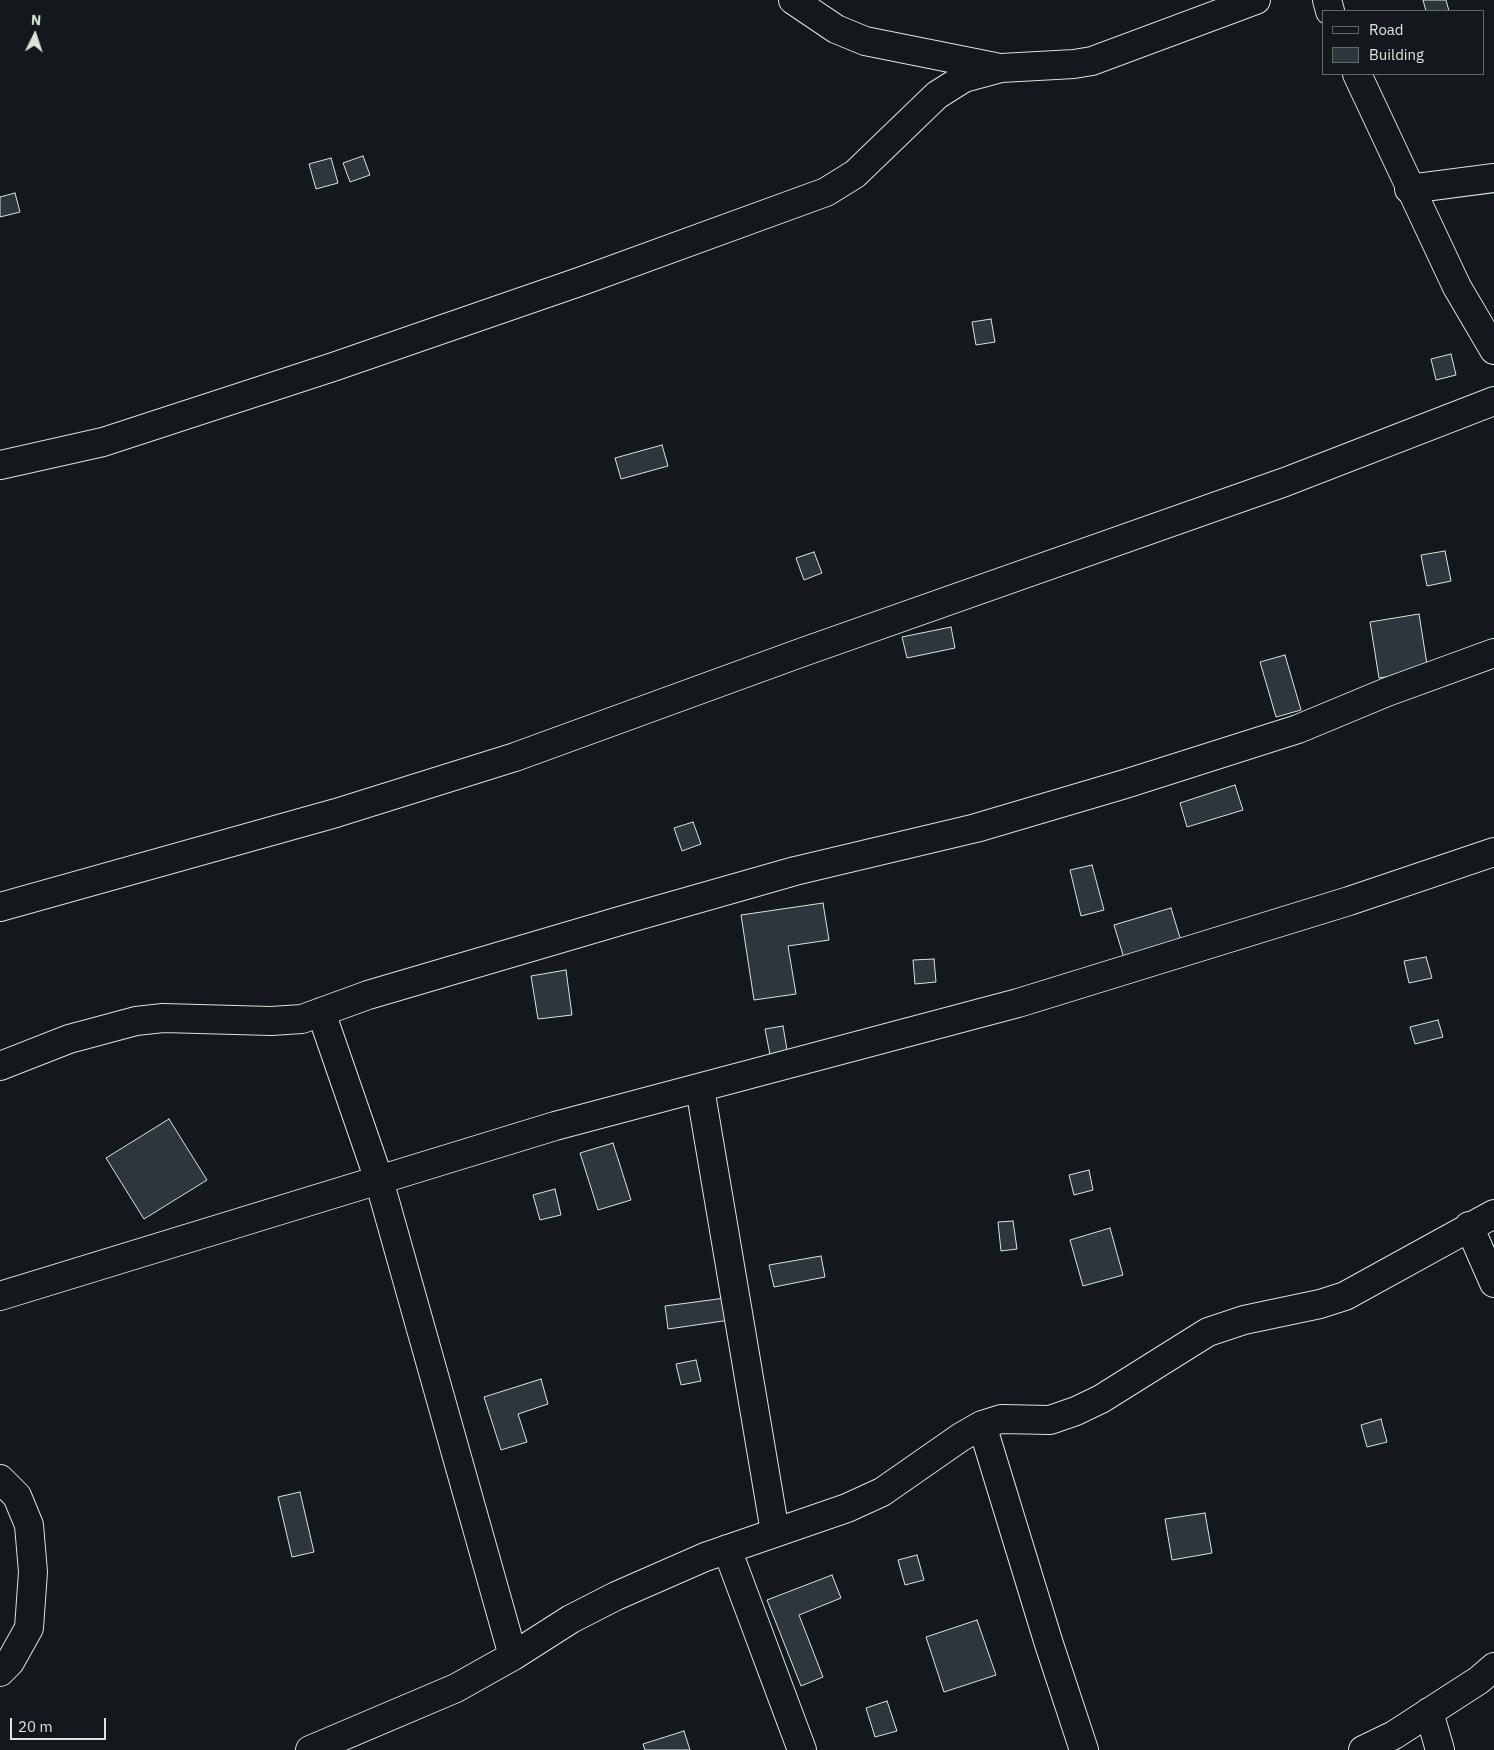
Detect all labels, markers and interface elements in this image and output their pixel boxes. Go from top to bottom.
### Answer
north arrow [10,10,60,60]
legend [1322,10,1484,75]
text: N [30,11,42,29]
text: Road [1369,20,1404,39]
text: Building [1369,45,1424,64]
scale bar [12,1708,109,1740]
text: 20 m [18,1717,53,1736]

